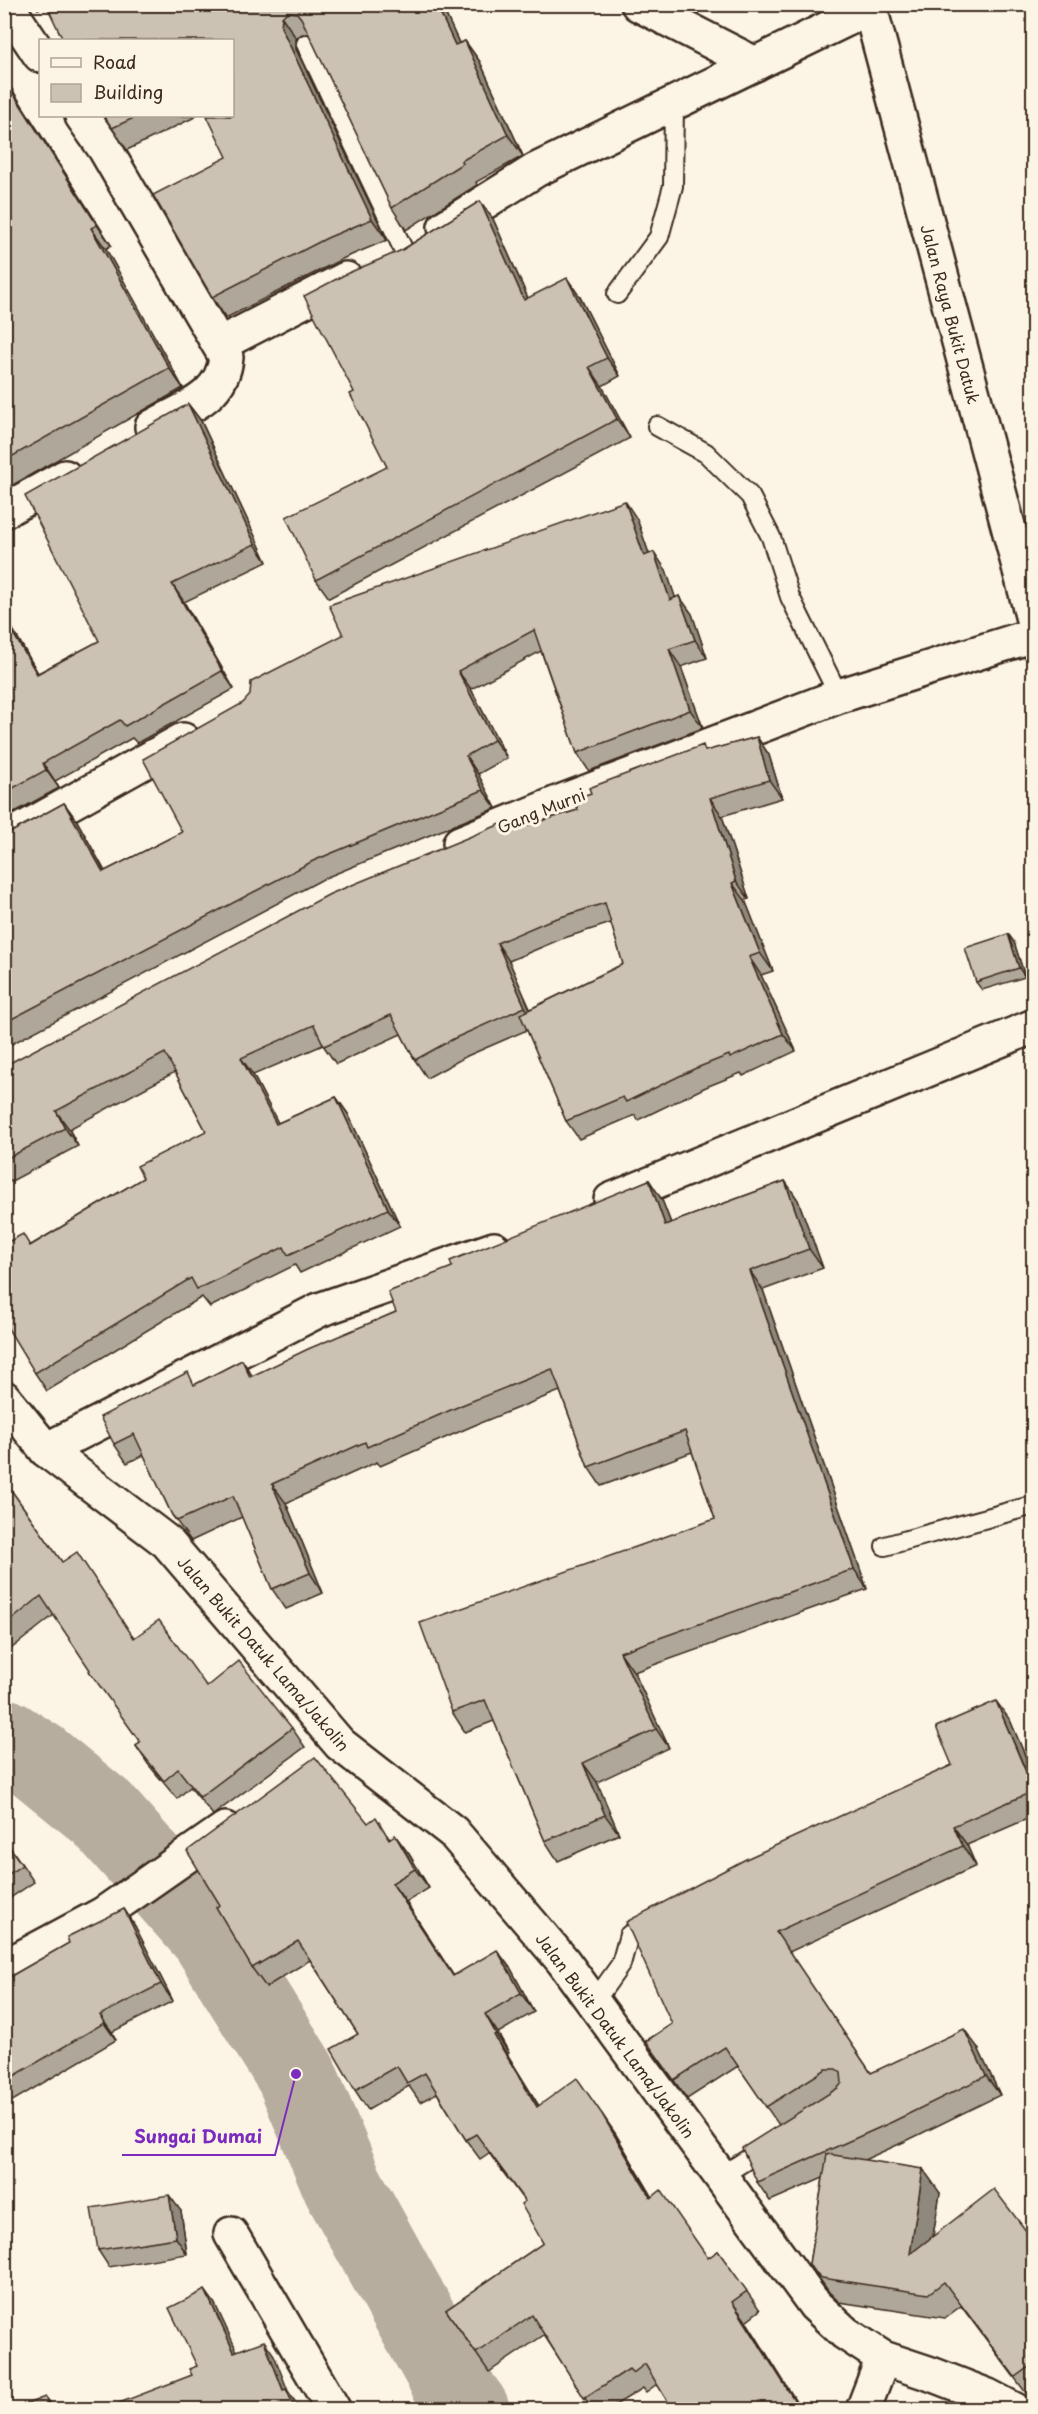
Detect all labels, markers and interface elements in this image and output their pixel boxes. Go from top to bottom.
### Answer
legend [39,39,234,117]
text: Road [93,48,137,75]
text: Building [93,78,163,105]
street label: Jalan Raya Bukit Datuk [915,222,987,407]
street label: Gang Murni [493,781,589,839]
street label: Jalan Bukit Datuk Lama/Jakolin [172,1550,356,1756]
street label: Jalan Bukit Datuk Lama/Jakolin [531,1927,701,2143]
callout: Sungai Dumai [122,2119,275,2155]
text: Sungai Dumai [134,2122,262,2149]

